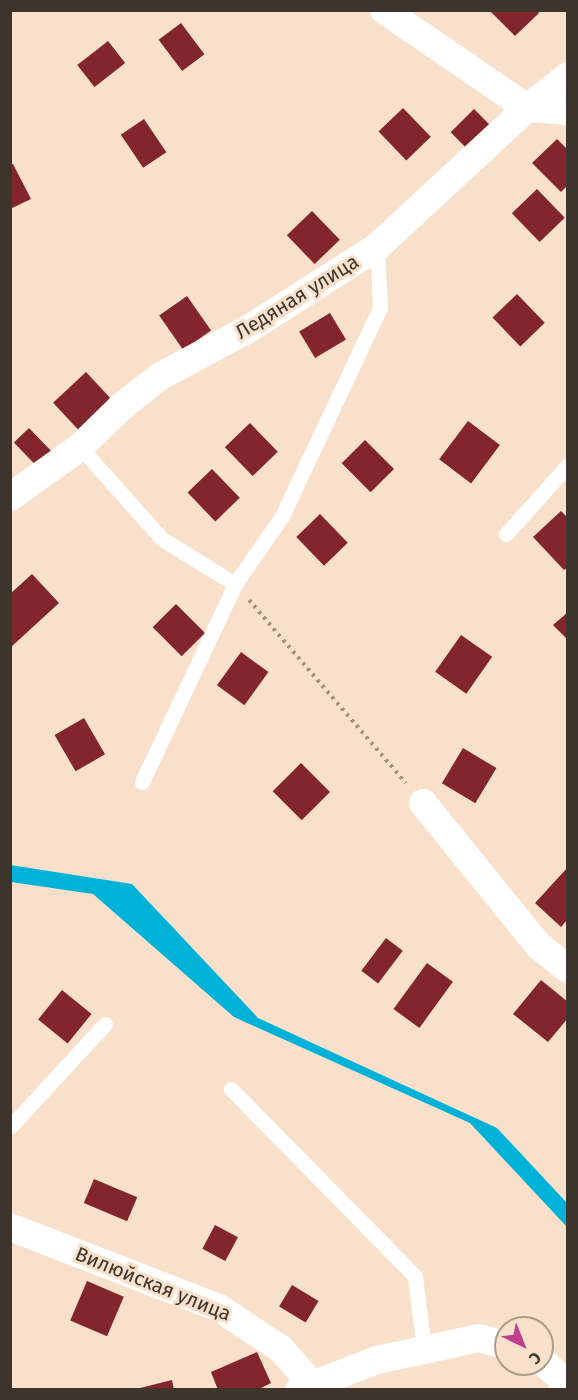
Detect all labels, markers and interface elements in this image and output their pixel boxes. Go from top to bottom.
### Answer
street label: Ледяная улица [231,250,363,344]
street label: Вилюйская улица [72,1242,234,1326]
north arrow [494,1316,554,1376]
text: С [525,1348,545,1368]

